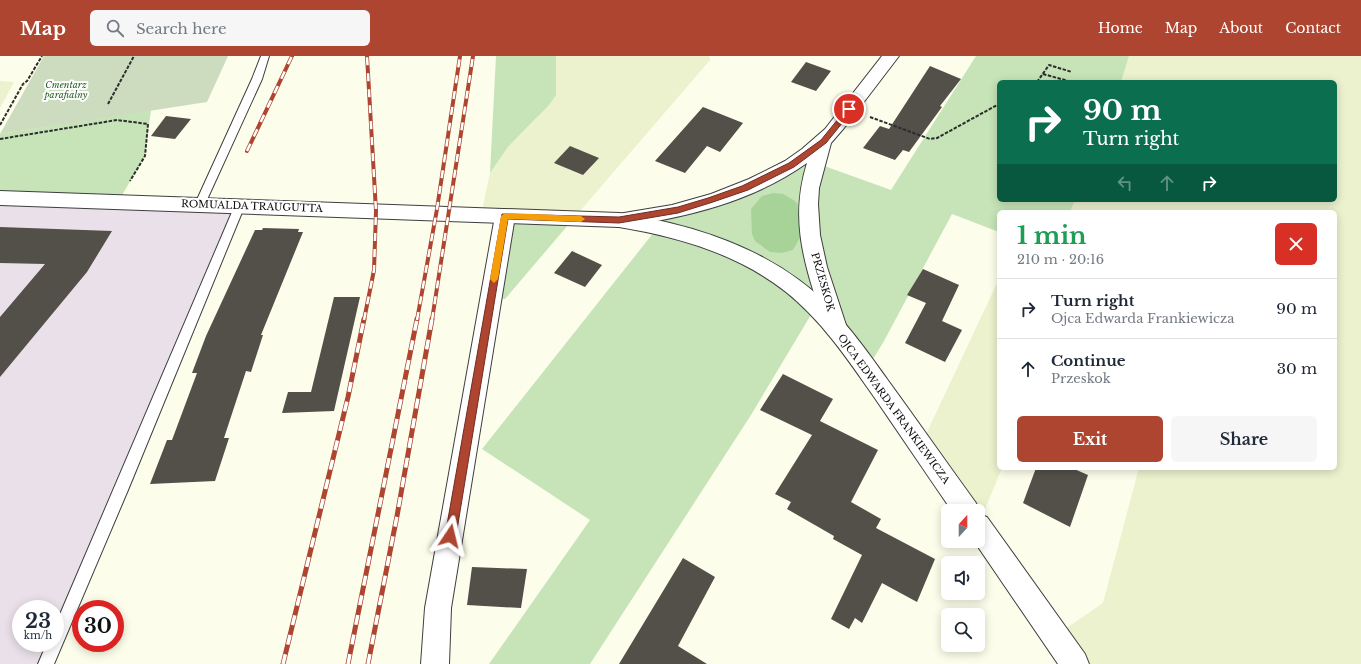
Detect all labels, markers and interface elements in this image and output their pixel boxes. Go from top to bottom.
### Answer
search box [90,10,370,46]
text: Map [20,17,66,40]
icon: search [104,17,126,39]
text: Search here [136,19,227,38]
text: Home [1098,19,1143,37]
text: Map [1165,19,1197,37]
text: About [1219,19,1263,37]
text: Contact [1285,19,1341,37]
park label: Cmentarz parafialny [44,79,88,100]
pin [832,92,866,126]
text: 90 m [1083,93,1161,128]
icon: right [1017,96,1069,148]
icon: arrive [838,98,860,120]
text: Turn right [1083,128,1179,150]
icon: left [1114,172,1136,194]
icon: ahead [1156,172,1178,194]
icon: right [1198,172,1220,194]
street label: ROMUALDA TRAUGUTTA [181,197,323,215]
text: 1 min [1017,221,1087,250]
button: close [1275,223,1317,265]
street label: PRZESKOK [808,251,838,313]
text: 210 m · 20:16 [1017,251,1104,268]
text: Turn right [1051,291,1134,310]
icon: right [1017,298,1039,320]
text: 90 m [1276,299,1317,318]
text: Ojca Edwarda Frankiewicza [1051,310,1235,327]
street label: OJCA EDWARDA FRANKIEWICZA [835,331,953,487]
text: Continue [1051,351,1126,370]
icon: ahead [1017,358,1039,380]
text: 30 m [1277,359,1317,378]
text: Przeskok [1051,370,1111,387]
button: Exit [1017,416,1163,462]
button: Share [1171,416,1317,462]
north arrow [941,504,985,548]
map controls [941,504,985,652]
position arrow [429,515,471,557]
button: sound [941,556,985,600]
speed limit sign: 30 [72,600,124,652]
button: search [941,608,985,652]
text: 23 [25,609,51,633]
text: km/h [24,629,52,642]

